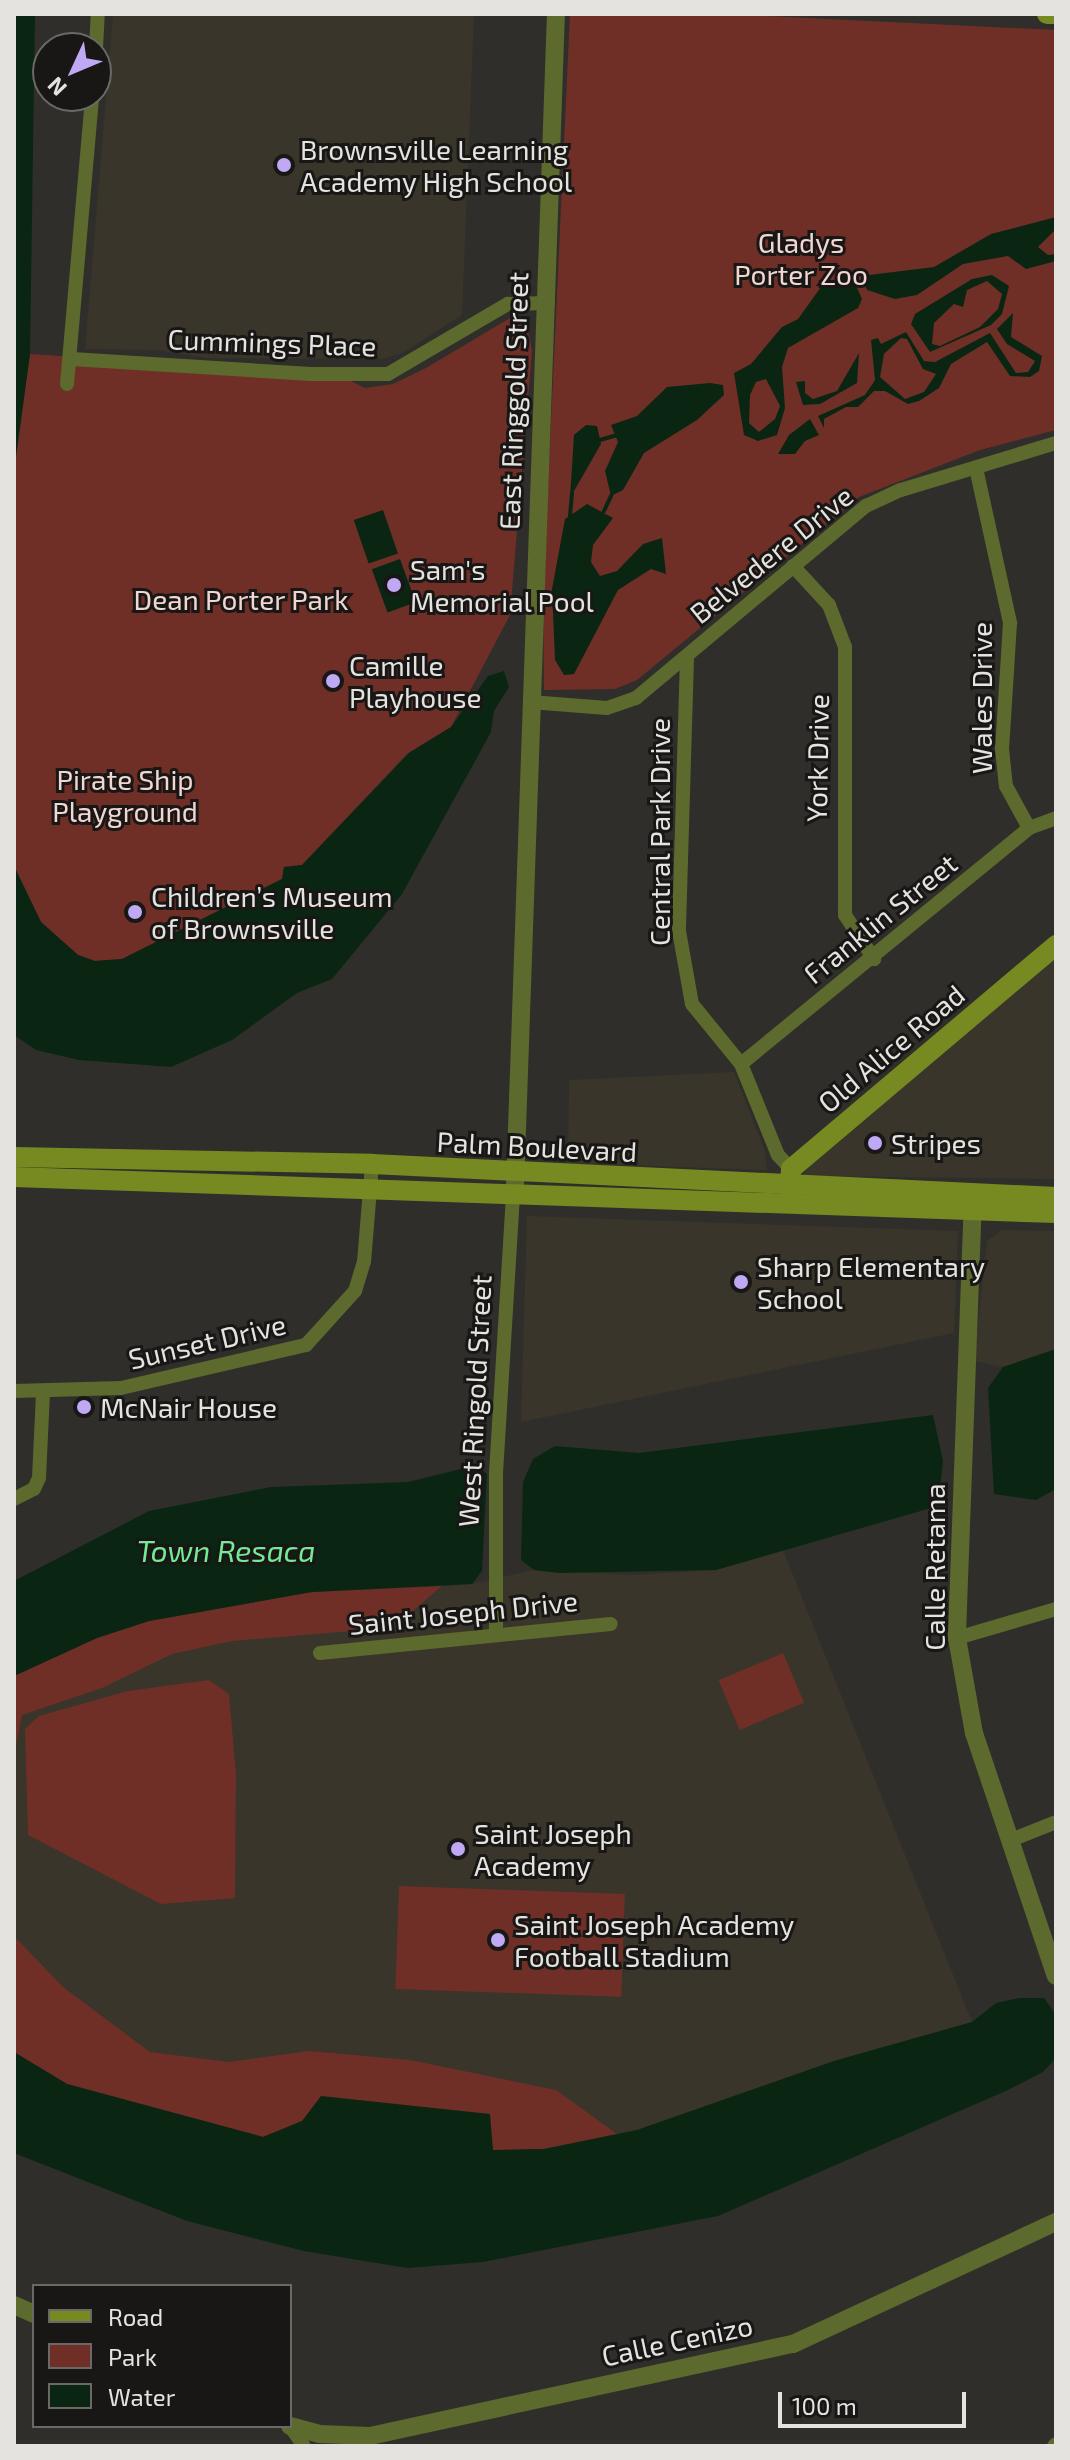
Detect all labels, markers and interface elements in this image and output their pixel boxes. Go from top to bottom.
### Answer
north arrow [32,32,112,112]
text: N [41,73,71,102]
place label: Brownsville Learning Academy High School [300,132,573,198]
marker: Brownsville Learning Academy High School [275,156,293,174]
park label: Gladys Porter Zoo [734,225,868,291]
street label: East Ringgold Street [492,271,534,531]
street label: Cummings Place [167,322,377,362]
street label: Belvedere Drive [683,478,859,630]
place label: Sam's Memorial Pool [410,552,595,618]
marker: Sam's Memorial Pool [385,576,403,594]
park label: Dean Porter Park [133,582,349,616]
street label: Wales Drive [964,622,998,774]
place label: Camille Playhouse [349,648,481,714]
marker: Camille Playhouse [324,672,342,690]
street label: York Drive [799,694,835,822]
street label: Central Park Drive [642,717,676,947]
park label: Pirate Ship Playground [52,762,198,828]
street label: Franklin Street [797,846,963,990]
place label: Children’s Museum of Brownsville [151,879,393,945]
marker: Children’s Museum of Brownsville [126,903,144,921]
street label: Old Alice Road [811,977,971,1119]
street label: Palm Boulevard [436,1124,638,1168]
place label: Stripes [891,1126,981,1160]
marker: Stripes [866,1134,884,1152]
place label: Sharp Elementary School [757,1249,985,1315]
marker: Sharp Elementary School [732,1273,750,1291]
street label: West Ringold Street [451,1274,497,1528]
street label: Sunset Drive [125,1307,289,1375]
place label: McNair House [100,1390,278,1424]
marker: McNair House [75,1398,93,1416]
street label: Calle Retama [917,1483,951,1651]
water label: Town Resaca [137,1532,315,1568]
street label: Saint Joseph Drive [346,1583,580,1641]
place label: Saint Joseph Academy [474,1816,632,1882]
marker: Saint Joseph Academy [449,1840,467,1858]
place label: Saint Joseph Academy Football Stadium [514,1907,796,1973]
marker: Saint Joseph Academy Football Stadium [489,1931,507,1949]
legend [32,2284,292,2428]
text: Road [108,2302,163,2331]
street label: Calle Cenizo [598,2308,756,2372]
text: Park [108,2342,157,2371]
scale bar [782,2376,970,2426]
text: Water [108,2382,175,2411]
text: 100 m [792,2391,857,2420]

